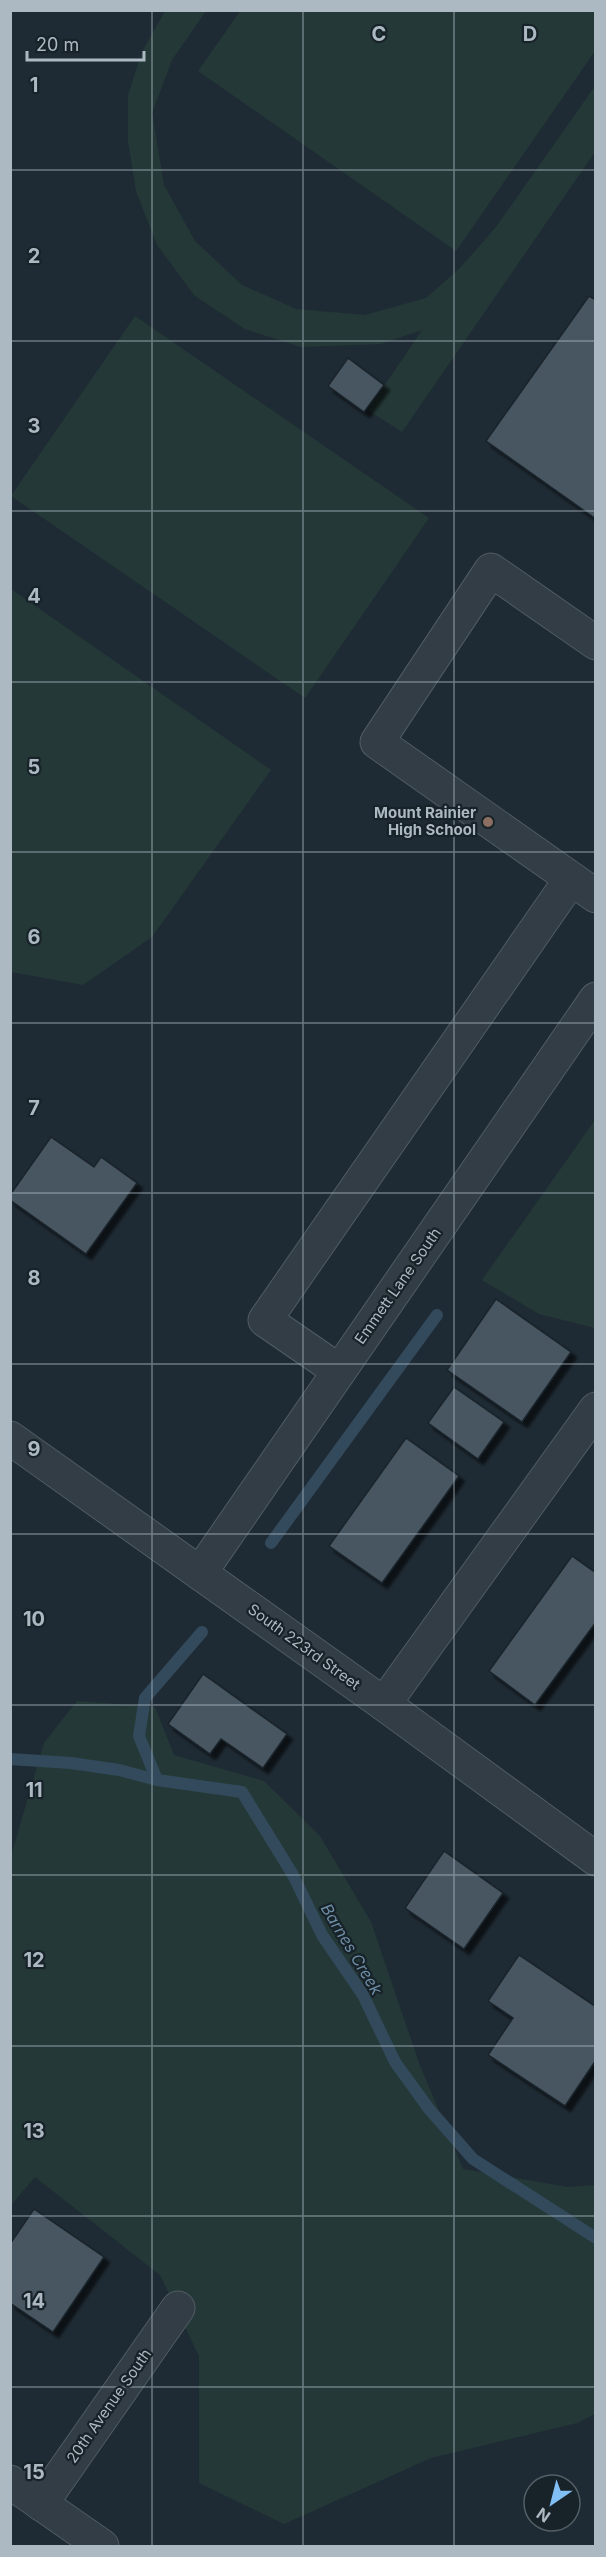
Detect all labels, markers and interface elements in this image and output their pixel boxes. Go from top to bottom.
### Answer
text: C [372,22,386,46]
text: D [523,22,537,46]
scale bar [27,24,144,62]
text: 20 m [36,34,79,55]
text: 1 [30,73,38,97]
text: 2 [28,244,40,268]
text: 3 [28,414,40,438]
text: 4 [27,584,41,608]
text: 5 [28,755,40,779]
place label: Mount Rainier High School [374,803,476,839]
marker: Mount Rainier High School [481,815,495,829]
text: 6 [28,925,41,949]
text: 7 [28,1096,40,1120]
street label: Emmett Lane South [350,1224,445,1348]
text: 8 [27,1266,41,1290]
text: 9 [28,1437,41,1461]
street label: South 223rd Street [244,1599,364,1694]
text: 10 [23,1607,45,1631]
text: 11 [25,1778,43,1802]
water label: Barnes Creek [317,1900,387,1998]
text: 12 [23,1948,45,1972]
text: 13 [23,2119,45,2143]
text: 14 [23,2289,45,2313]
street label: 20th Avenue South [62,2345,155,2466]
text: 15 [23,2460,45,2484]
north arrow [522,2473,582,2533]
text: N [533,2504,554,2527]

